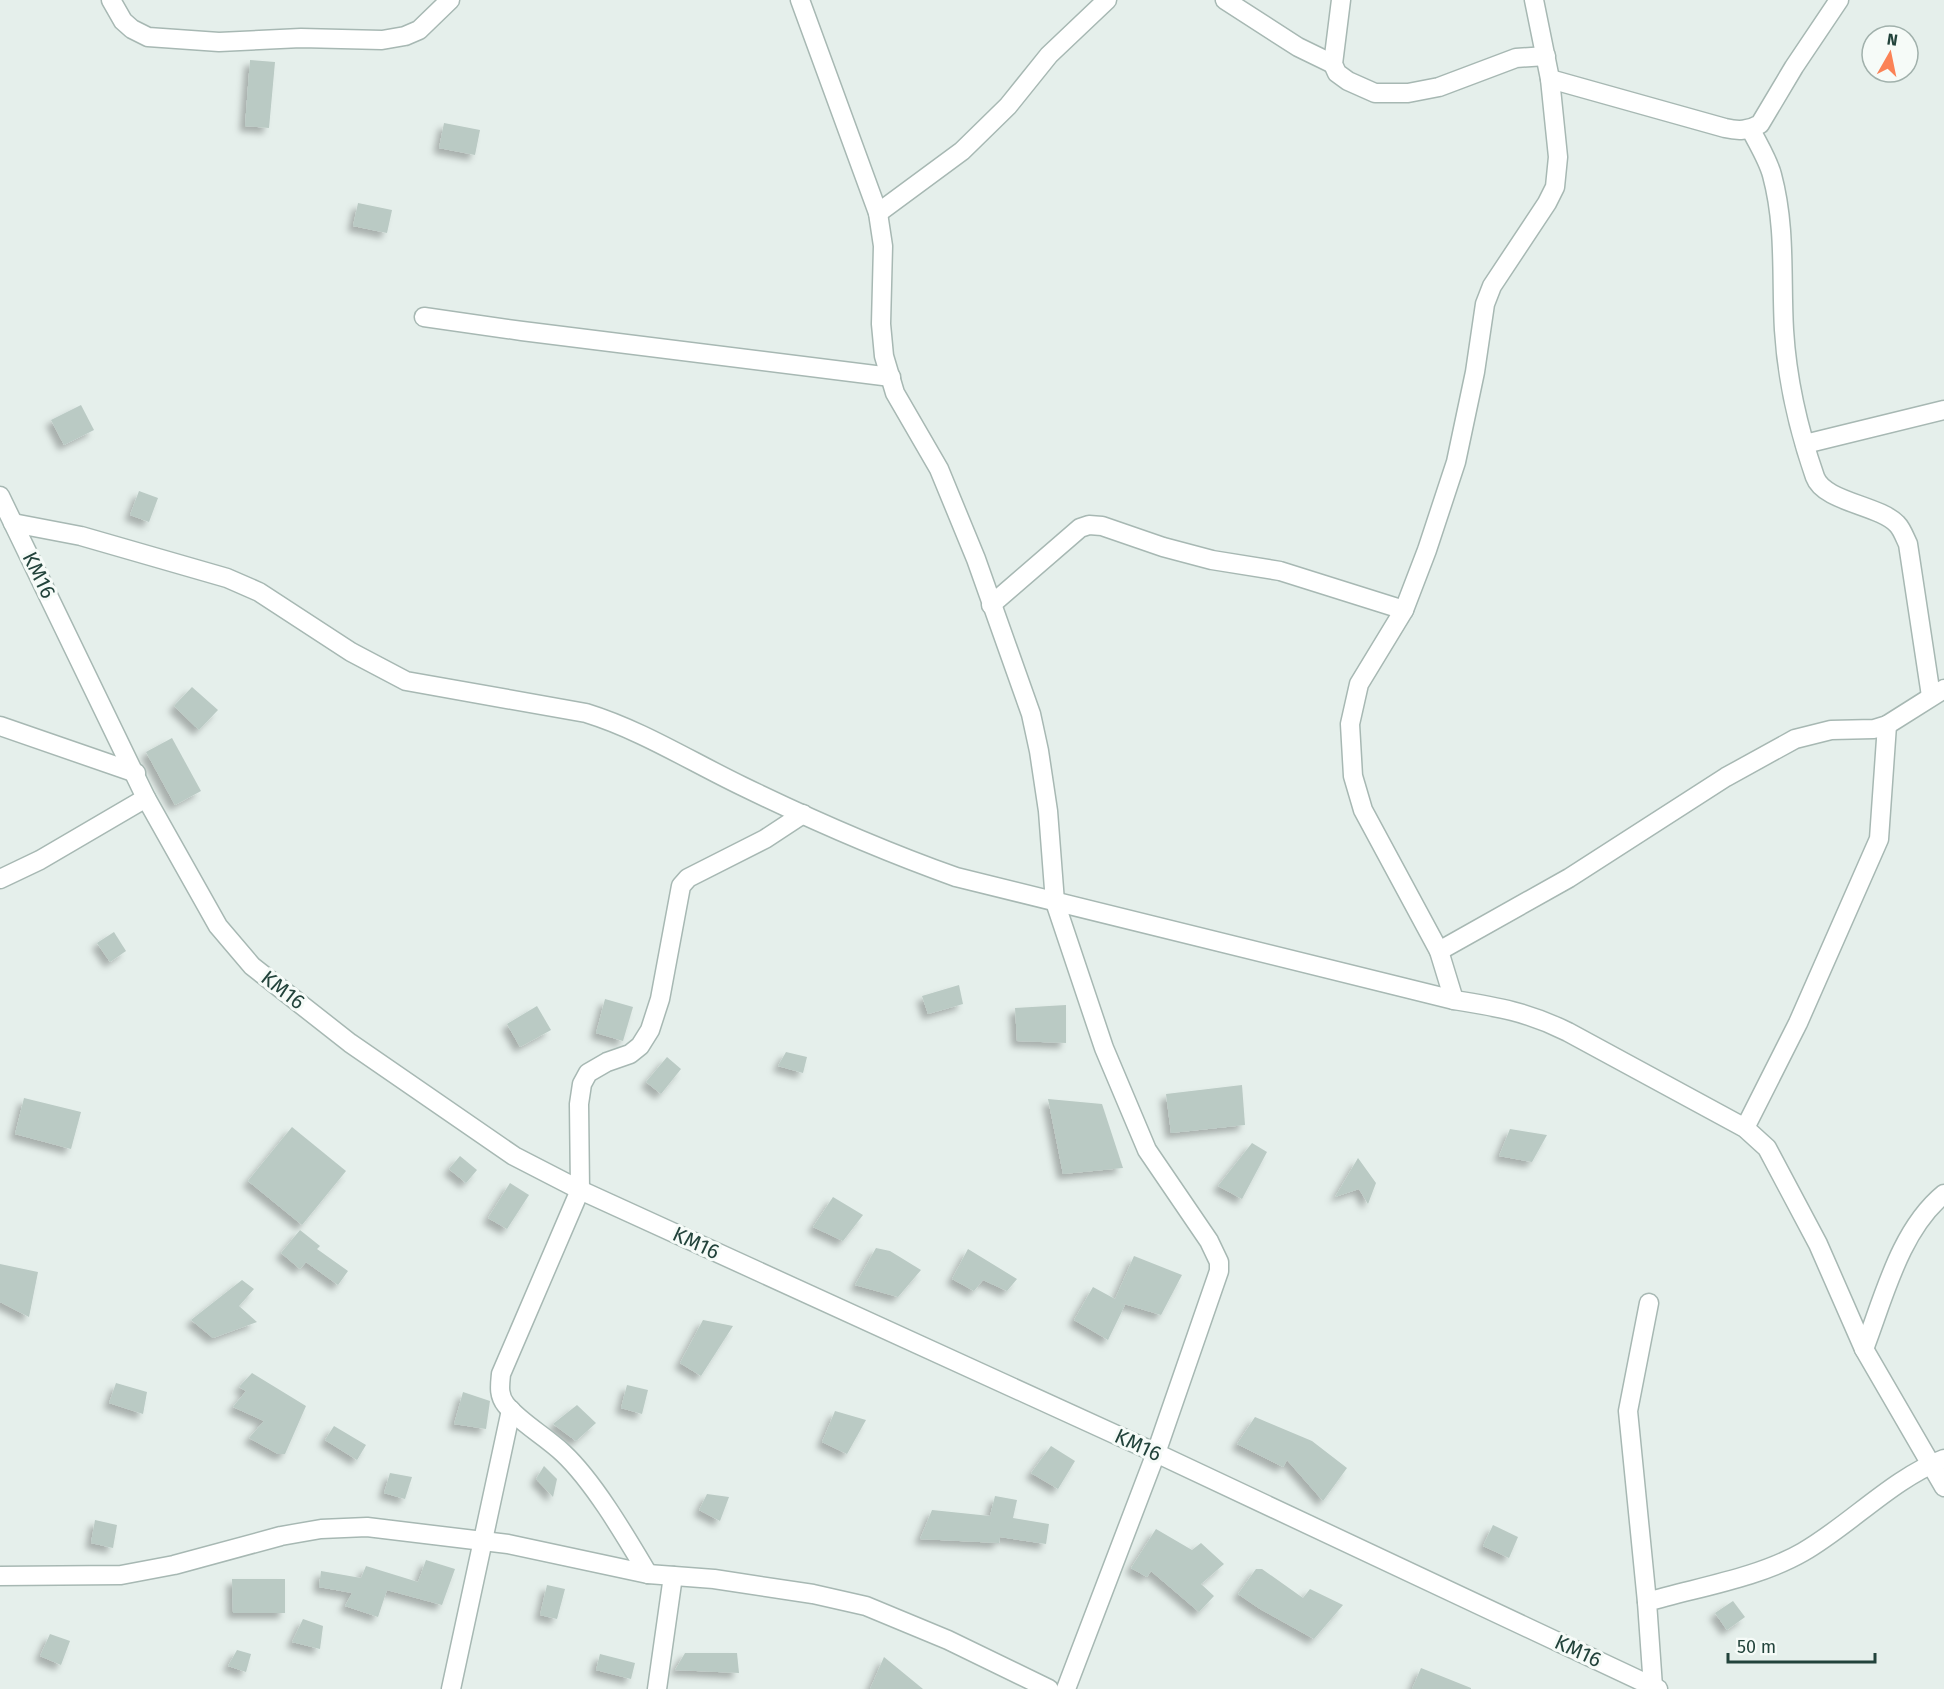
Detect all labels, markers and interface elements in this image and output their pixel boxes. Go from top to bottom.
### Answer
north arrow [1860,24,1920,84]
text: N [1886,29,1899,50]
street label: KM16 [17,547,61,603]
street label: KM16 [256,965,310,1015]
street label: KM16 [668,1221,724,1265]
street label: KM16 [1110,1423,1166,1467]
scale bar [1728,1626,1875,1664]
street label: KM16 [1550,1629,1606,1673]
text: 50 m [1737,1636,1776,1658]

